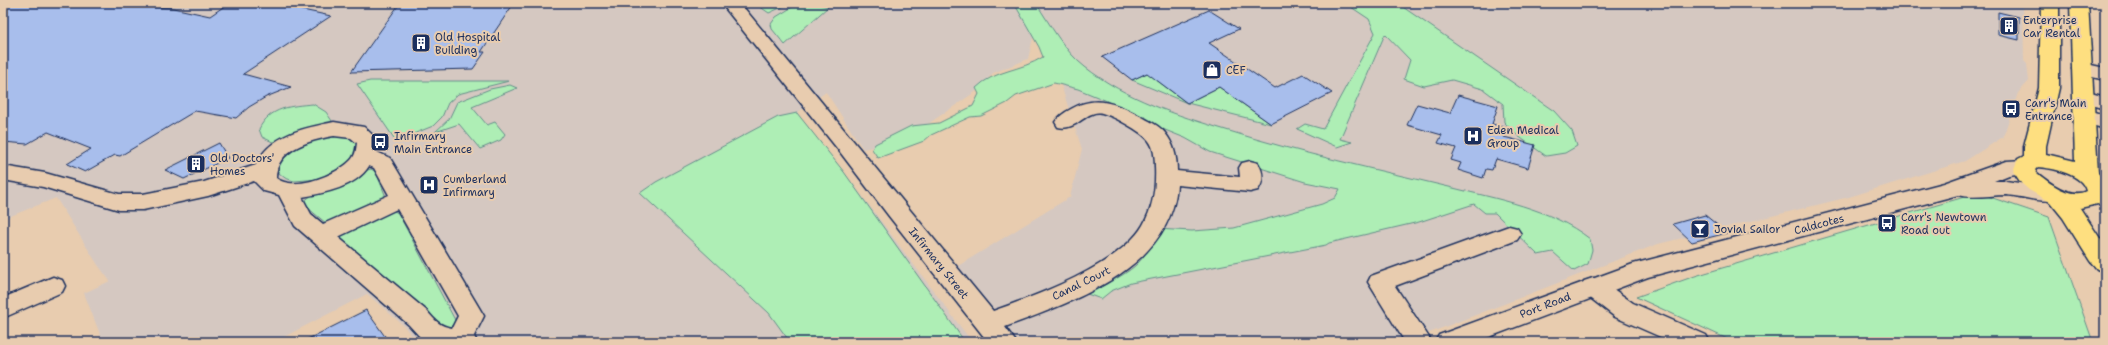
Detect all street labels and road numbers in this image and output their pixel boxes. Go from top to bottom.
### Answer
street label: Caldcotes [1792,211,1846,238]
street label: Infirmary Street [905,224,972,302]
street label: Canal Court [1050,263,1113,304]
street label: Port Road [1517,289,1573,322]

